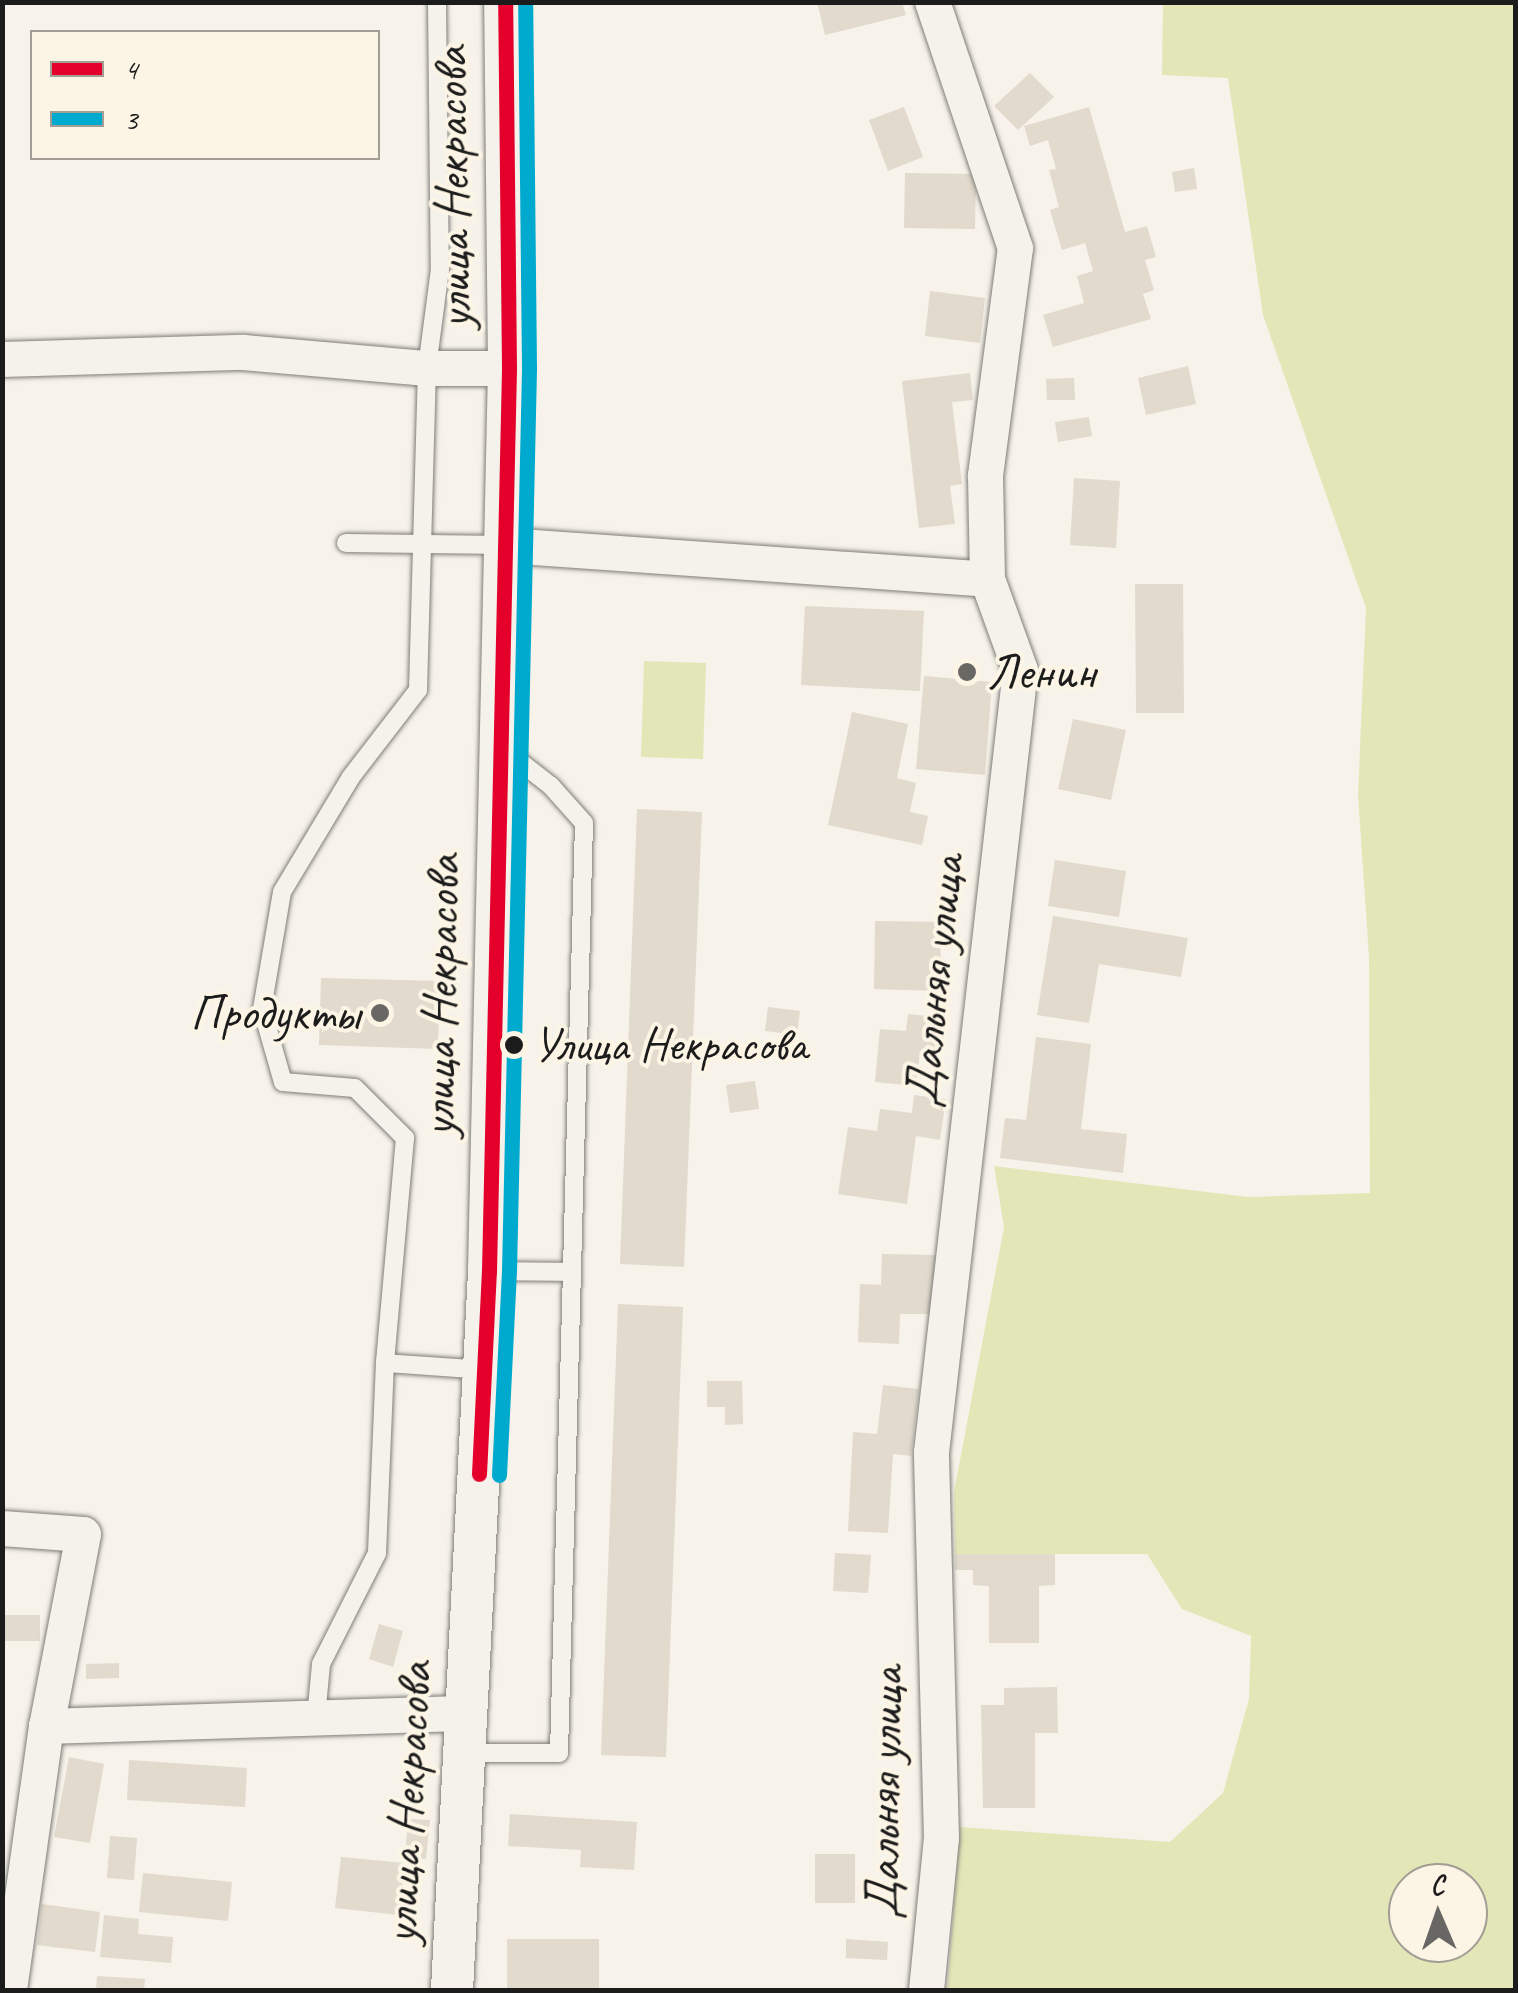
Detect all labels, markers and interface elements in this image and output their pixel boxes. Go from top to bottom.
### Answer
legend [30,30,380,160]
street label: улица Некрасова [420,46,484,330]
text: 4 [124,50,138,88]
text: 3 [124,100,138,138]
place label: Ленин [987,642,1095,702]
marker: Ленин [956,661,978,683]
street label: Дальняя улица [891,852,977,1110]
street label: улица Некрасова [408,854,472,1138]
place label: Продукты [190,983,360,1043]
marker: Продукты [369,1002,391,1024]
place label: Улица Некрасова [533,1016,808,1074]
marker: Улица Некрасова [504,1035,524,1055]
street label: улица Некрасова [370,1660,444,1946]
street label: Дальняя улица [852,1666,916,1920]
north arrow [1388,1863,1488,1963]
text: С [1430,1867,1444,1902]

